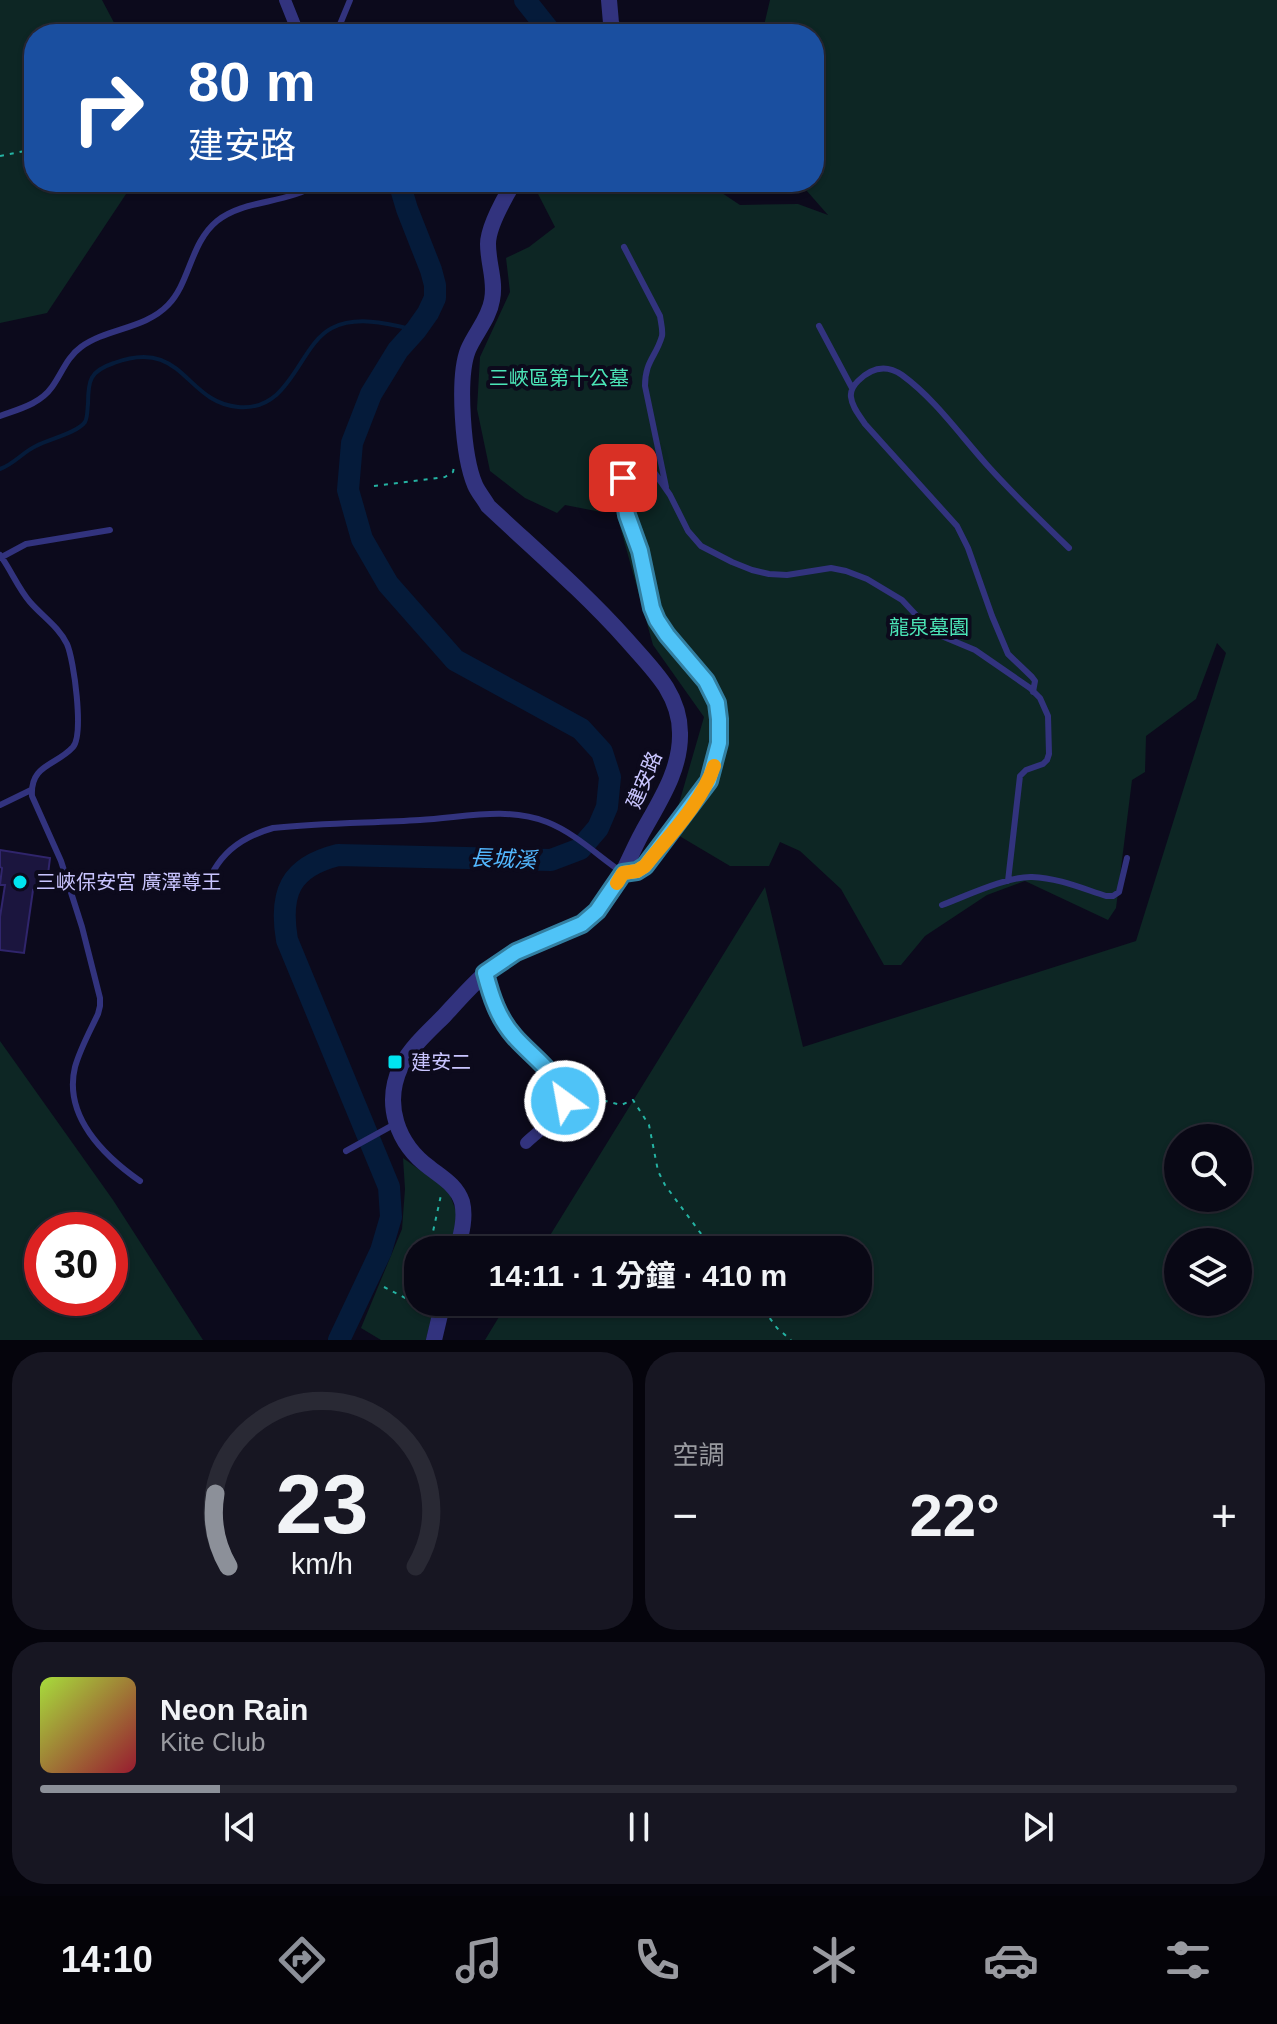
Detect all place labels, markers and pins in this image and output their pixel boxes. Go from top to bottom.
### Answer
pin [589,444,657,512]
place label: 三峽保安宮 廣澤尊王 [36,871,222,893]
marker: 三峽保安宮 廣澤尊王 [11,873,29,891]
place label: 建安二 [411,1051,471,1073]
marker: 建安二 [386,1053,404,1071]

